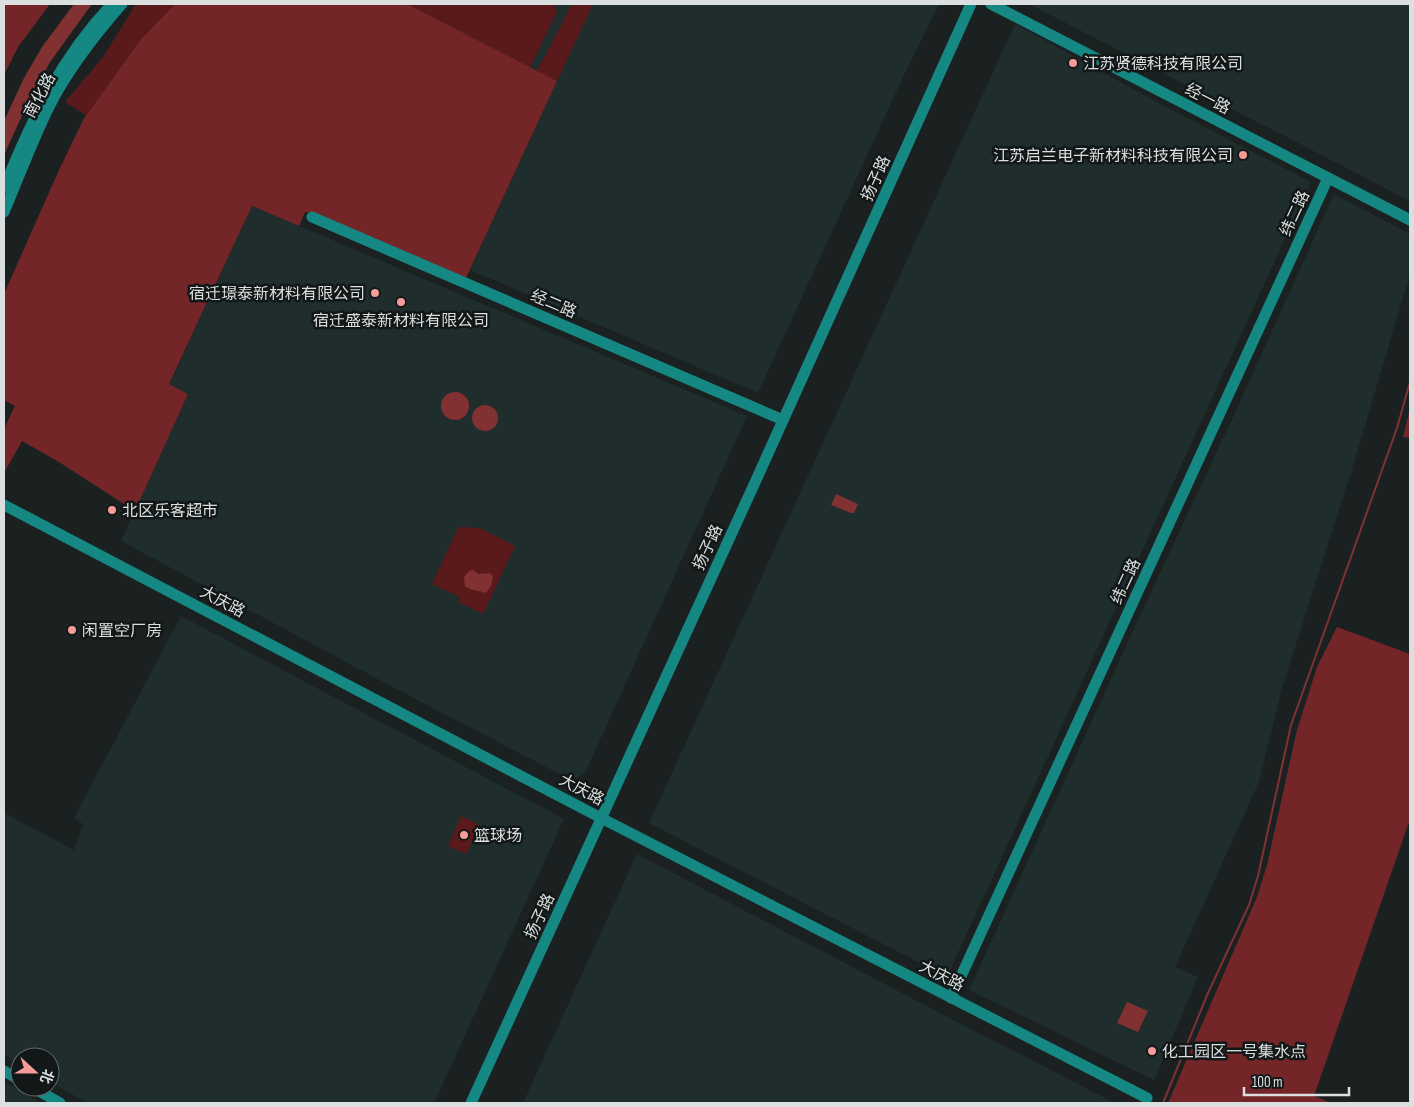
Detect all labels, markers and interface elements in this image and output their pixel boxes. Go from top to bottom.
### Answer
place label: 江苏贤德科技有限公司 [1083,55,1243,74]
marker: 江苏贤德科技有限公司 [1067,57,1079,69]
street label: 南化路 [21,70,60,121]
street label: 经一路 [1182,80,1233,119]
place label: 江苏启兰电子新材料科技有限公司 [993,147,1233,166]
marker: 江苏启兰电子新材料科技有限公司 [1237,149,1249,161]
street label: 扬子路 [858,153,895,204]
street label: 纬二路 [1277,188,1314,239]
place label: 宿迁璟泰新材料有限公司 [189,285,365,304]
street label: 经二路 [528,286,579,323]
marker: 宿迁璟泰新材料有限公司 [369,287,381,299]
marker: 宿迁盛泰新材料有限公司 [395,296,407,308]
place label: 宿迁盛泰新材料有限公司 [313,312,489,331]
place label: 北区乐客超市 [122,502,218,521]
marker: 北区乐客超市 [106,504,118,516]
street label: 扬子路 [690,522,727,573]
street label: 纬二路 [1108,556,1145,607]
street label: 大庆路 [197,583,248,622]
place label: 闲置空厂房 [82,622,162,641]
marker: 闲置空厂房 [66,624,78,636]
street label: 大庆路 [556,771,607,810]
place label: 篮球场 [474,827,522,846]
marker: 篮球场 [458,829,470,841]
street label: 扬子路 [522,891,559,942]
street label: 大庆路 [916,957,967,996]
place label: 化工园区一号集水点 [1162,1043,1306,1062]
marker: 化工园区一号集水点 [1146,1045,1158,1057]
north arrow [10,1047,60,1097]
scale bar [1244,1064,1349,1096]
text: 北 [36,1067,57,1086]
text: 100 m [1252,1073,1283,1092]

